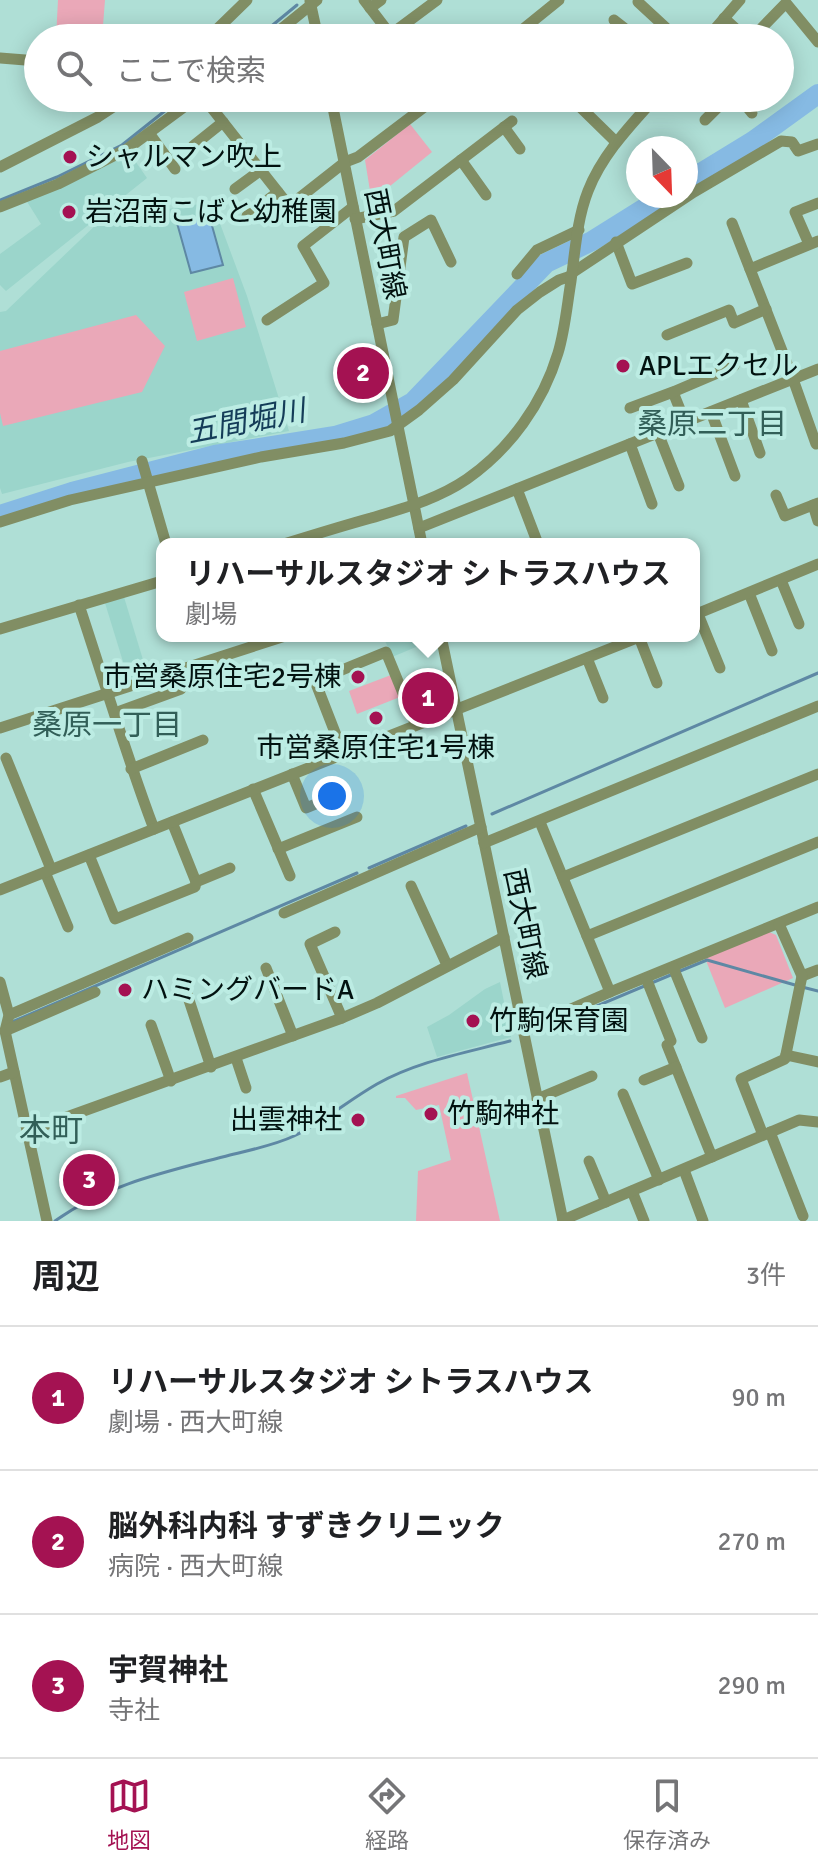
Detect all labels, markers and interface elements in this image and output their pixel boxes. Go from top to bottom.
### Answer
search box [24,24,794,112]
icon: search [52,46,96,90]
text: ここで検索 [116,53,266,90]
north arrow [626,136,698,208]
place label: シャルマン吹上 [86,140,282,174]
marker: シャルマン吹上 [61,148,79,166]
street label: 西大町線 [358,186,412,302]
place label: 岩沼南こばと幼稚園 [85,195,337,229]
marker: 岩沼南こばと幼稚園 [60,203,78,221]
pin: 2 [337,343,389,403]
place label: APLエクセル [639,349,798,383]
marker: APLエクセル [614,357,632,375]
water label: 五間堀川 [184,392,311,452]
district label: 桑原二丁目 [637,406,787,443]
popup [156,538,700,642]
text: リハーサルスタジオ シトラスハウス [185,556,671,593]
text: 劇場 [185,599,237,631]
place label: 市営桑原住宅2号棟 [103,660,342,694]
marker: 市営桑原住宅2号棟 [349,668,367,686]
pin: 1 [402,668,454,728]
district label: 桑原一丁目 [32,707,182,744]
marker: 市営桑原住宅1号棟 [367,709,385,727]
place label: 市営桑原住宅1号棟 [256,731,496,765]
your location [312,776,352,816]
street label: 西大町線 [497,866,553,982]
place label: ハミングバードA [141,973,354,1007]
marker: ハミングバードA [116,981,134,999]
place label: 竹駒保育園 [489,1004,629,1038]
marker: 竹駒保育園 [464,1012,482,1030]
place label: 竹駒神社 [447,1097,559,1131]
place label: 出雲神社 [230,1103,342,1137]
marker: 竹駒神社 [422,1105,440,1123]
district label: 本町 [19,1111,83,1150]
marker: 出雲神社 [349,1111,367,1129]
pin: 3 [63,1150,115,1210]
text: 周辺 [32,1256,100,1298]
text: 3件 [746,1260,786,1292]
text: リハーサルスタジオ シトラスハウス [108,1364,593,1401]
text: 1 [51,1382,65,1414]
text: 90 m [731,1382,786,1414]
text: 劇場 · 西大町線 [108,1407,283,1439]
text: 脳外科内科 すずきクリニック [108,1508,505,1545]
text: 2 [51,1526,65,1558]
text: 270 m [717,1526,786,1558]
text: 病院 · 西大町線 [108,1551,283,1583]
text: 宇賀神社 [108,1652,228,1689]
text: 3 [51,1670,65,1702]
text: 290 m [717,1670,786,1702]
text: 寺社 [108,1695,160,1727]
tab: 地図 [107,1774,151,1854]
tab: 経路 [365,1774,409,1854]
tab: 保存済み [623,1774,711,1854]

